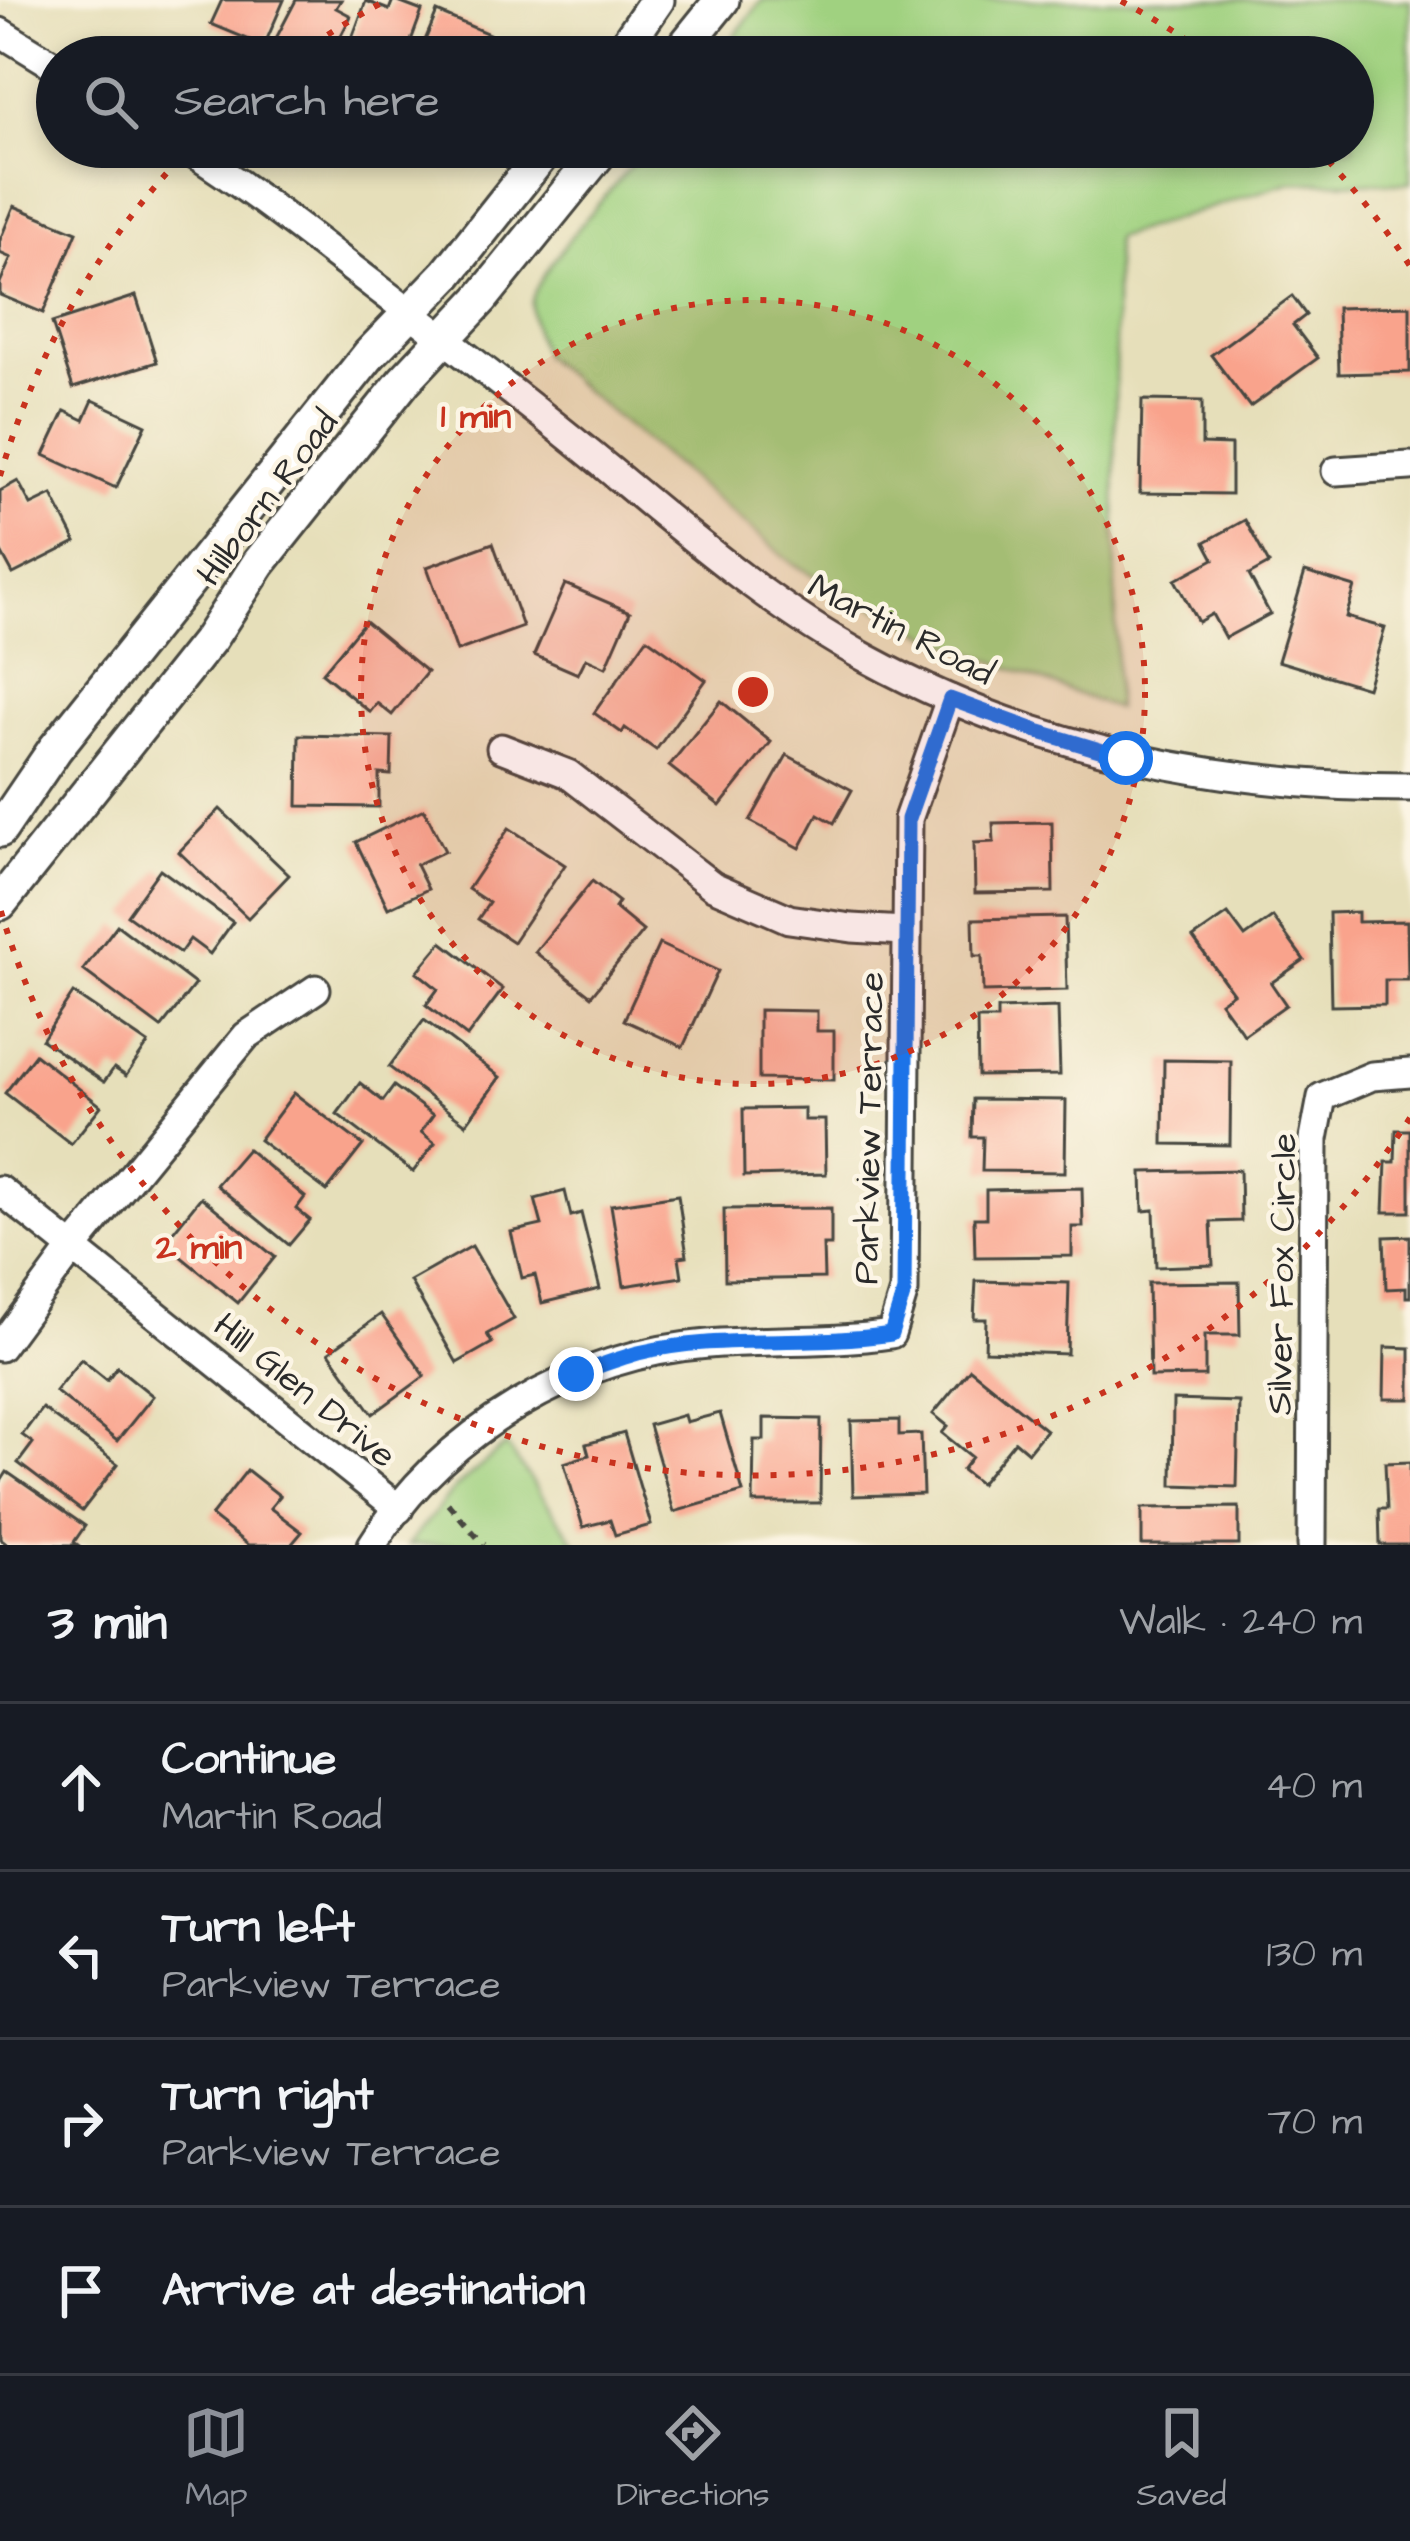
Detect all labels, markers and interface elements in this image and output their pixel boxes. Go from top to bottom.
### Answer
search box [36,36,1374,168]
icon: search [78,69,144,135]
text: Search here [174,71,440,133]
text: 1 min [441,391,511,442]
street label: Hilborn Road [185,400,351,597]
street label: Martin Road [799,561,1003,699]
centre of rings [732,671,774,713]
route start [1099,731,1153,785]
street label: Parkview Terrace [841,971,898,1285]
street label: Silver Fox Circle [1255,1133,1310,1415]
text: 2 min [155,1222,242,1273]
street label: Hill Glen Drive [202,1301,407,1481]
route end [549,1347,603,1401]
text: 3 min [48,1588,167,1659]
text: Walk · 240 m [1119,1596,1362,1650]
text: Continue [162,1729,336,1791]
icon: ahead [48,1754,114,1820]
text: 40 m [1265,1760,1362,1814]
text: Martin Road [162,1791,382,1845]
text: Turn left [162,1897,355,1959]
icon: left [48,1922,114,1988]
text: 130 m [1267,1928,1362,1982]
text: Parkview Terrace [162,1959,501,2013]
text: Turn right [162,2065,374,2127]
icon: right [48,2090,114,2156]
text: 70 m [1267,2096,1362,2150]
text: Parkview Terrace [162,2127,501,2181]
icon: arrive [48,2258,114,2324]
text: Arrive at destination [162,2260,585,2322]
tab: Map [183,2400,249,2518]
tab: Directions [616,2400,770,2518]
tab: Saved [1137,2400,1227,2518]

